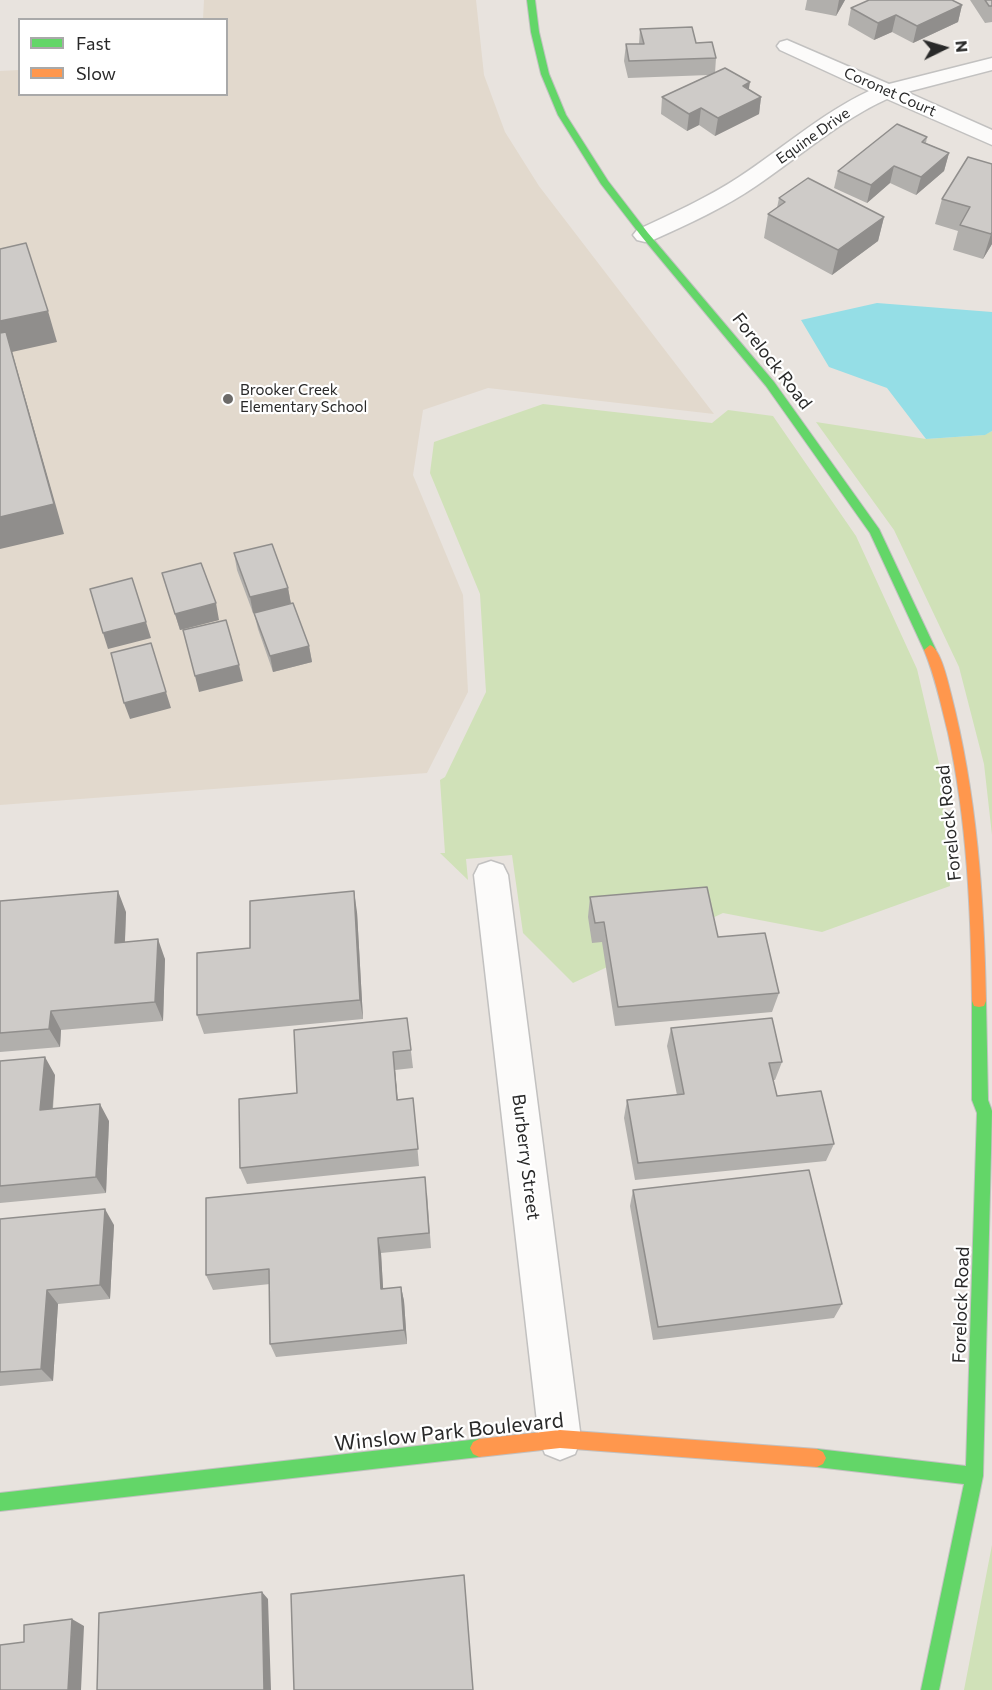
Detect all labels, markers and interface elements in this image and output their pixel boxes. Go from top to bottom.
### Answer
legend [18,18,228,96]
north arrow [914,18,974,78]
text: Fast [76,32,111,54]
text: N [952,40,972,53]
text: Slow [76,62,116,84]
street label: Coronet Court [841,64,939,120]
street label: Equine Drive [773,104,853,168]
street label: Forelock Road [728,308,816,414]
place label: Brooker Creek Elementary School [240,381,367,416]
marker: Brooker Creek Elementary School [221,392,235,406]
street label: Forelock Road [932,764,966,882]
street label: Burberry Street [508,1093,544,1221]
street label: Forelock Road [948,1246,974,1364]
street label: Winslow Park Boulevard [333,1407,565,1457]

